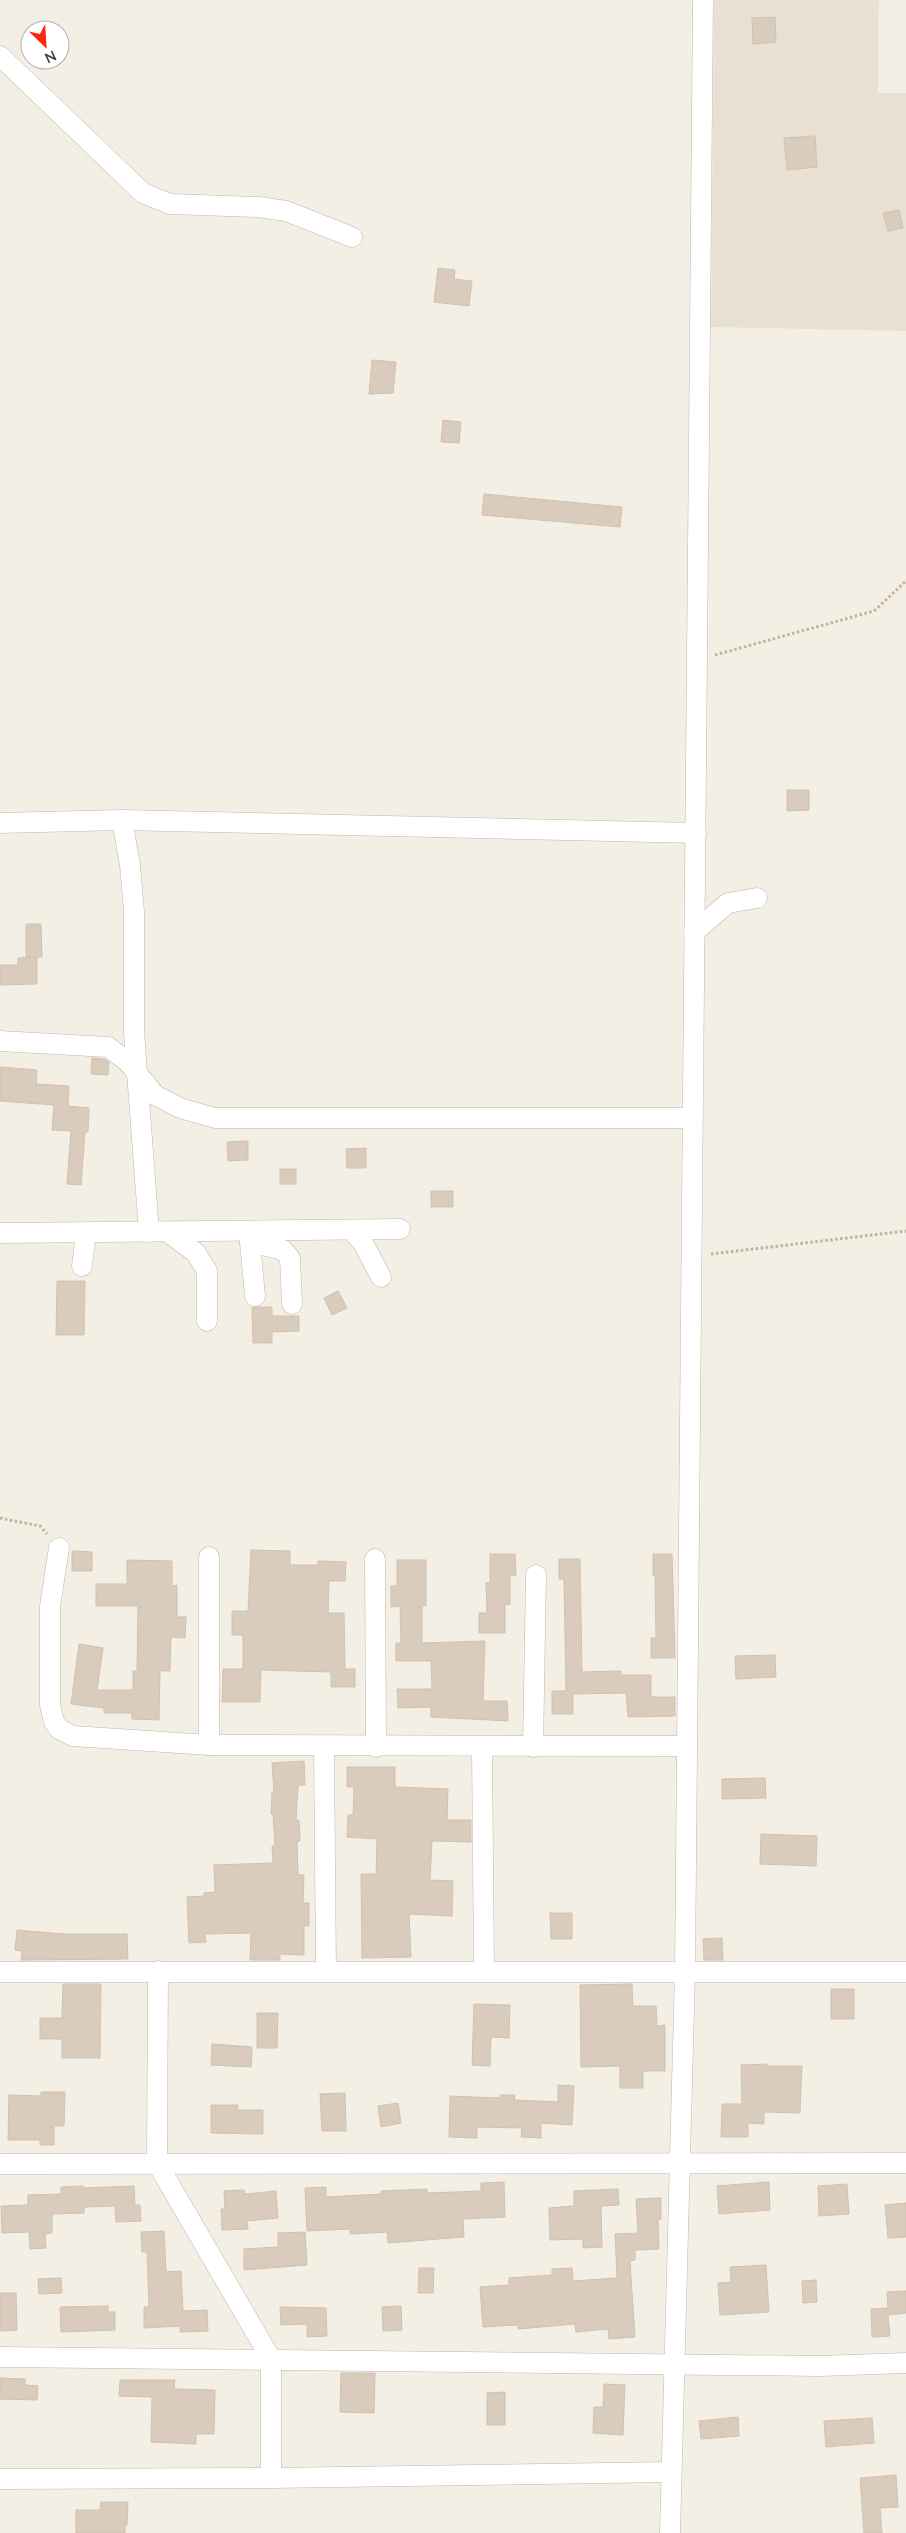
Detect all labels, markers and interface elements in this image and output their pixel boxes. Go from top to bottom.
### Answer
north arrow [20,20,70,70]
text: N [42,47,59,67]

